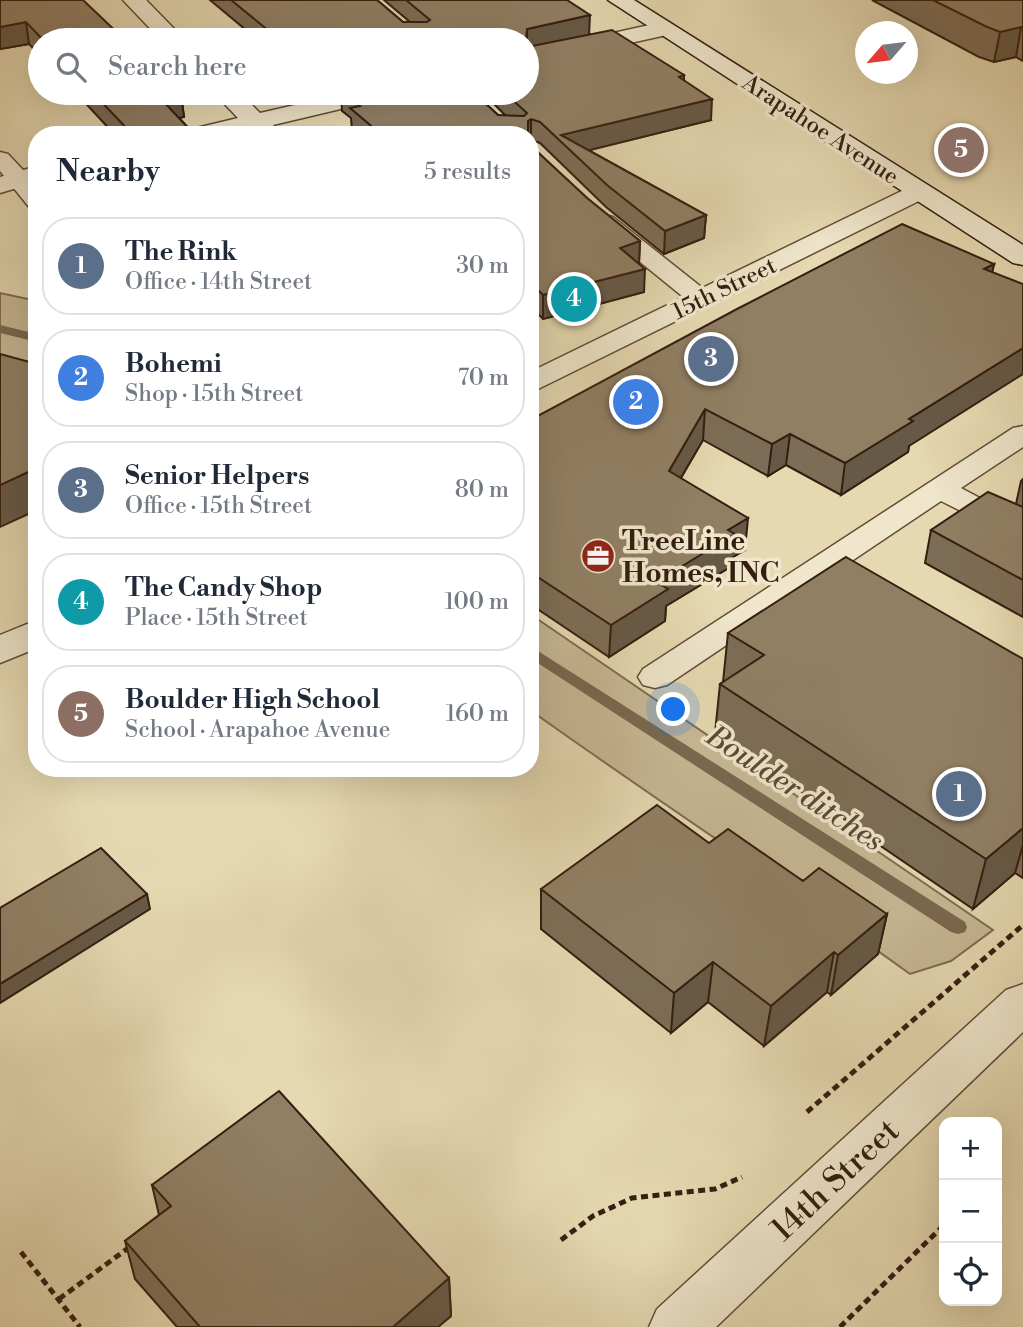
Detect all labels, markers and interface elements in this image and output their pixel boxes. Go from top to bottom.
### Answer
north arrow [855,21,918,84]
search box [28,28,539,105]
icon: search [52,48,90,86]
text: Search here [108,51,247,83]
street label: Arapahoe Avenue [736,68,904,191]
pin: 5 [938,124,984,176]
text: Nearby [56,153,160,191]
text: 5 results [424,158,511,186]
text: The Rink [125,236,237,268]
text: 1 [75,252,87,280]
text: 30 m [456,252,509,280]
street label: 15th Street [668,252,781,326]
text: Office · 14th Street [125,268,312,296]
pin: 4 [551,273,597,325]
pin: 3 [688,333,734,385]
text: Bohemi [125,348,222,380]
text: 2 [74,364,88,392]
text: 70 m [458,364,509,392]
pin: 2 [613,376,659,428]
text: Shop · 15th Street [125,380,303,408]
text: Senior Helpers [125,460,309,492]
text: 3 [74,476,88,504]
text: 80 m [455,476,509,504]
text: Office · 15th Street [125,492,312,520]
place label: TreeLine Homes, INC [622,524,779,591]
office icon: TreeLine Homes, INC [579,537,617,575]
text: The Candy Shop [125,572,322,604]
text: 4 [73,588,89,616]
text: 100 m [444,588,509,616]
text: Place · 15th Street [125,604,308,632]
text: Boulder High School [125,684,380,716]
your location [656,692,690,726]
text: 5 [74,700,88,728]
text: 160 m [446,700,509,728]
text: School · Arapahoe Avenue [125,716,390,744]
water label: Boulder ditches [698,717,890,860]
pin: 1 [936,768,982,820]
street label: 14th Street [763,1111,909,1251]
map controls [939,1117,1002,1306]
button: + [939,1117,1002,1180]
button: − [939,1180,1002,1243]
button: locate [939,1243,1002,1306]

